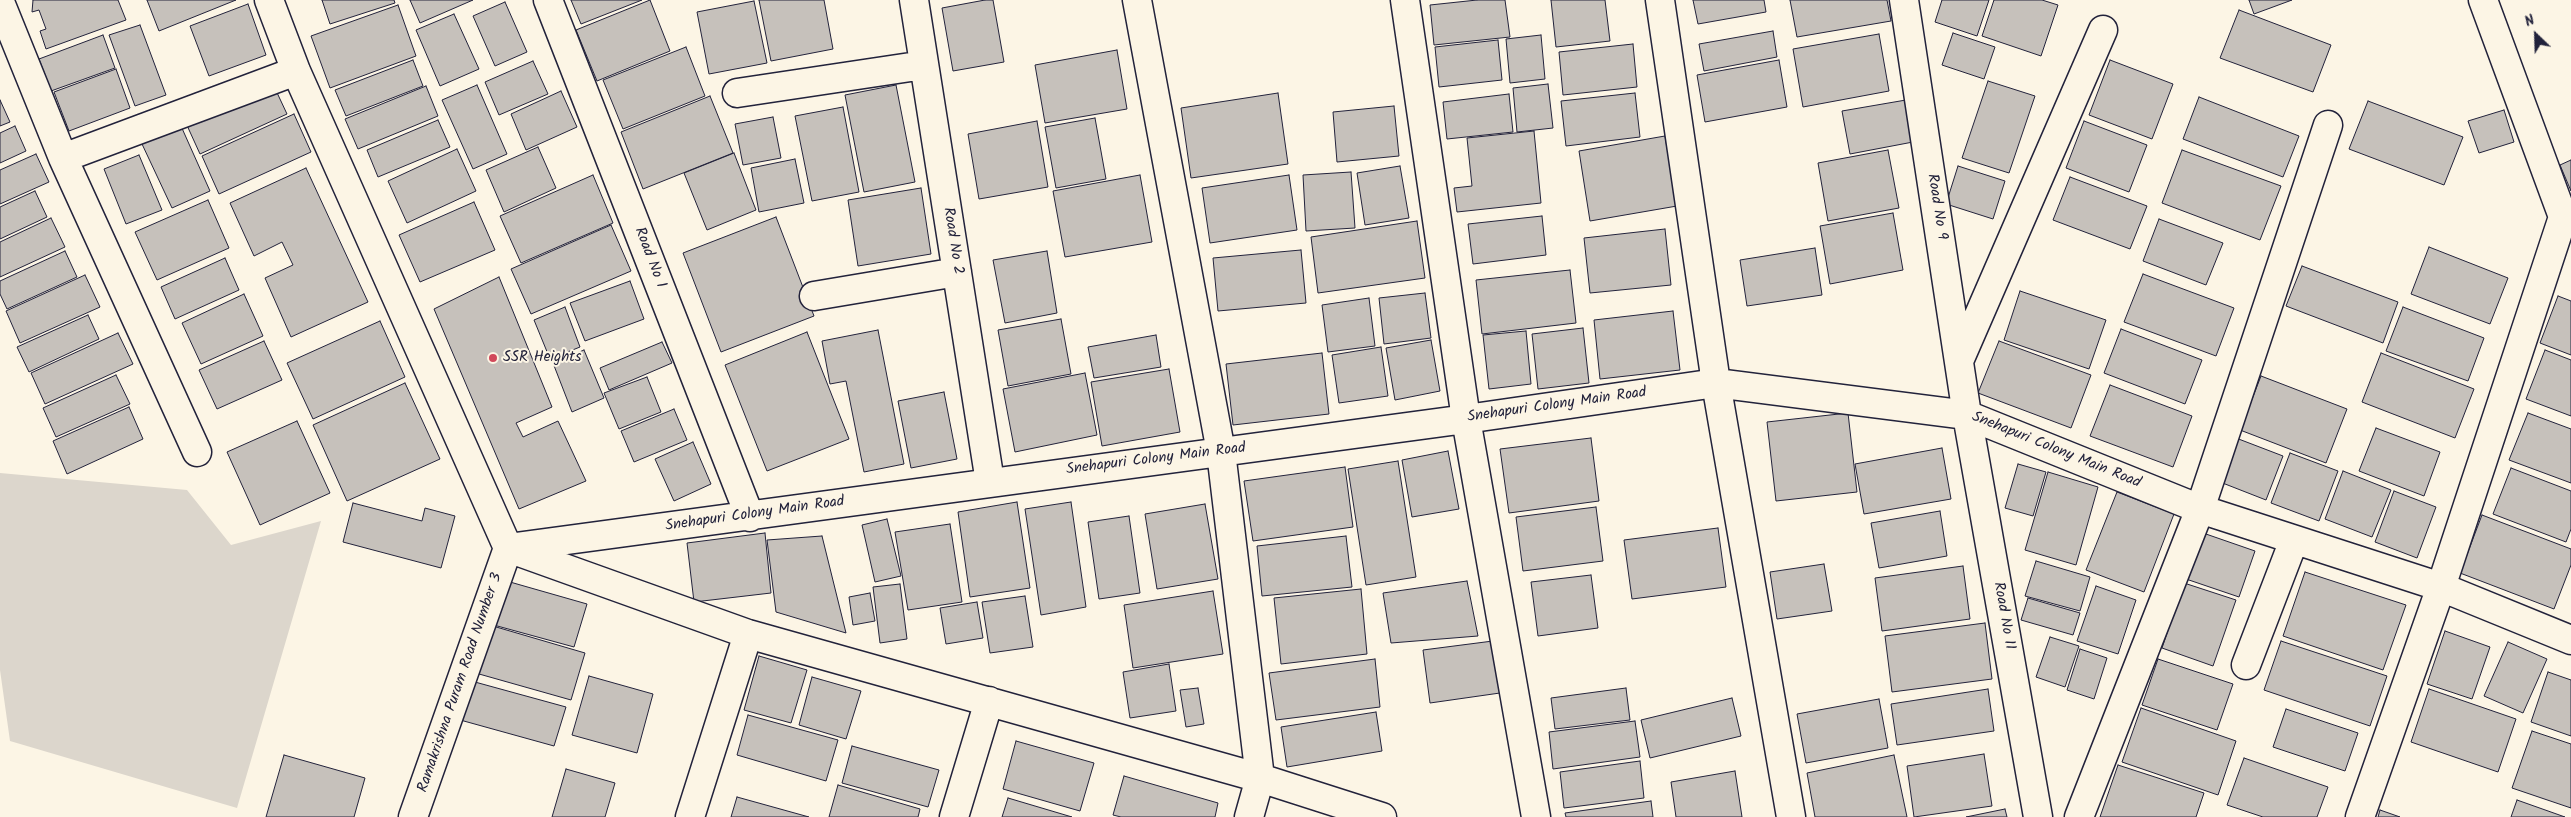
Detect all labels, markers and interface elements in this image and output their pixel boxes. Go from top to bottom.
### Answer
text: N [2521,9,2538,33]
north arrow [2511,10,2561,60]
street label: Road No 9 [1922,173,1950,241]
street label: Road No 2 [938,206,966,276]
street label: Road No 1 [629,225,669,291]
place label: SSR Heights [503,349,581,367]
marker: SSR Heights [487,352,499,364]
street label: Snehapuri Colony Main Road [1466,385,1648,427]
street label: Snehapuri Colony Main Road [1969,409,2143,493]
street label: Snehapuri Colony Main Road [1065,440,1247,480]
street label: Snehapuri Colony Main Road [664,494,846,536]
street label: Ramakrishna Puram Road Number 3 [415,571,507,795]
street label: Road No 11 [1988,581,2018,651]

